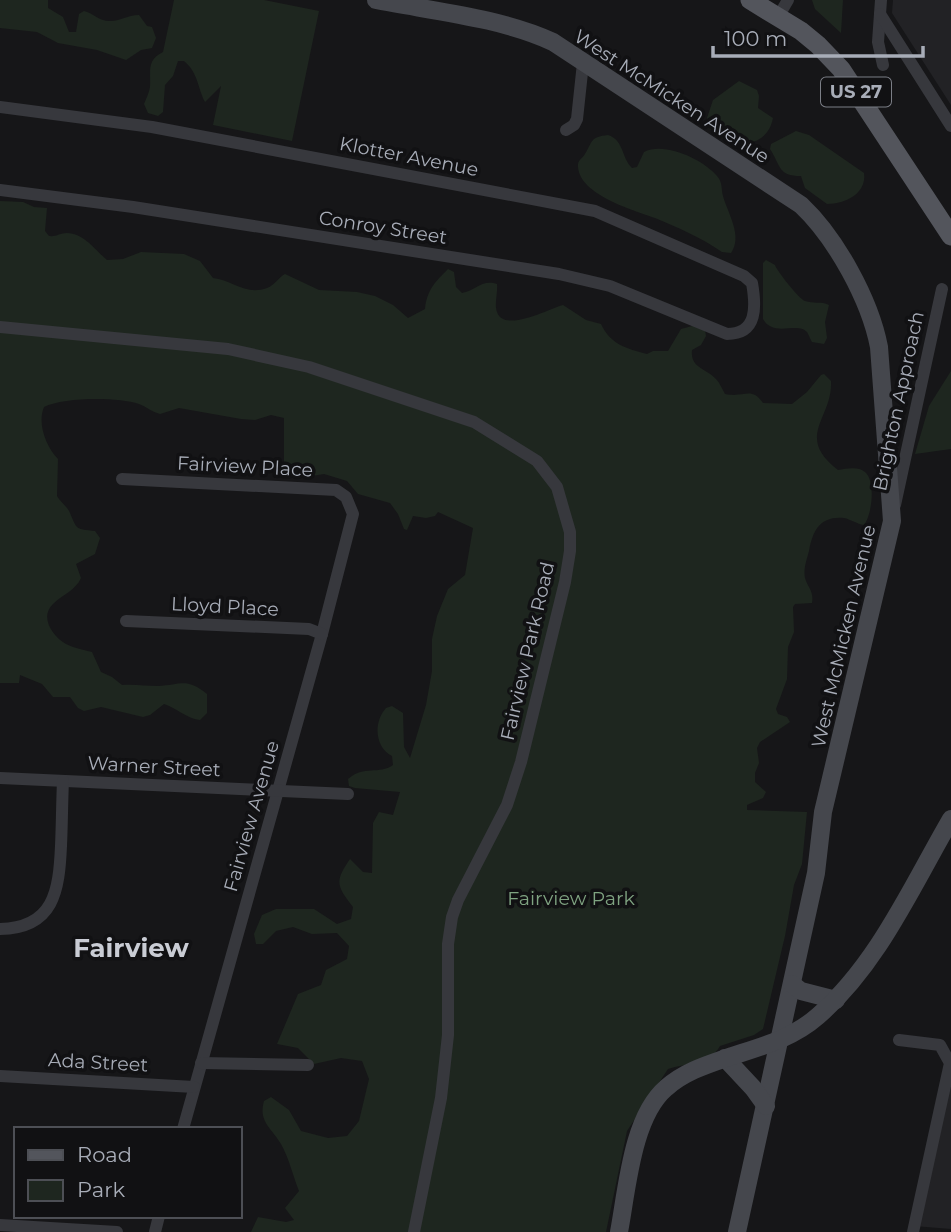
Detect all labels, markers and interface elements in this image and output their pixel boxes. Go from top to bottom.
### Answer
scale bar [713,14,923,58]
street label: West McMicken Avenue [570,25,774,168]
text: 100 m [724,26,787,51]
road number: US 27 [821,78,891,106]
street label: Klotter Avenue [337,132,480,181]
street label: Conroy Street [317,206,449,249]
street label: Brighton Approach [868,309,929,493]
street label: Fairview Place [176,451,314,482]
street label: West McMicken Avenue [807,522,880,750]
street label: Fairview Park Road [496,560,559,743]
street label: Lloyd Place [171,592,279,621]
street label: Fairview Avenue [219,738,284,894]
street label: Warner Street [87,752,221,781]
park label: Fairview Park [507,887,635,910]
district label: Fairview [73,932,189,964]
street label: Ada Street [47,1048,149,1077]
legend [14,1127,242,1218]
text: Road [77,1142,132,1167]
text: Park [77,1177,125,1202]

